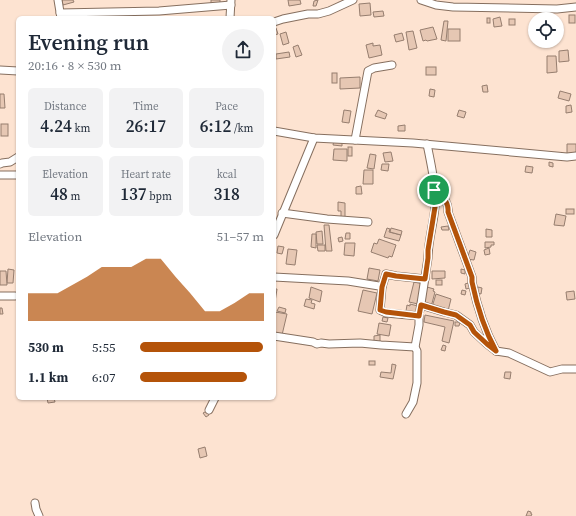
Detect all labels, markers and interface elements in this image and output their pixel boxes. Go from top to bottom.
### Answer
map controls [528,12,564,48]
button: locate [528,12,564,48]
text: Evening run [28,27,149,57]
button: share [222,29,264,71]
text: 20:16 · 8 × 530 m [28,57,122,74]
text: Distance [44,99,87,114]
text: Time [133,99,159,114]
text: Pace [215,99,238,114]
text: 4.24 [40,114,72,138]
text: 26:17 [126,114,166,138]
text: 6:12 [200,114,231,138]
text: km [72,121,90,136]
text: /km [231,121,254,136]
text: Elevation [42,167,88,182]
text: Heart rate [121,167,171,182]
text: kcal [217,167,237,182]
pin [417,173,451,207]
icon: arrive [423,179,445,201]
text: 48 [50,182,68,206]
text: 137 [120,182,147,206]
text: 318 [213,182,240,206]
text: m [68,189,80,204]
text: bpm [147,189,172,204]
text: Elevation [28,228,82,245]
text: 51–57 m [217,228,264,245]
text: 530 m [28,339,64,356]
text: 5:55 [92,339,115,356]
text: 1.1 km [28,369,68,386]
text: 6:07 [92,369,115,386]

